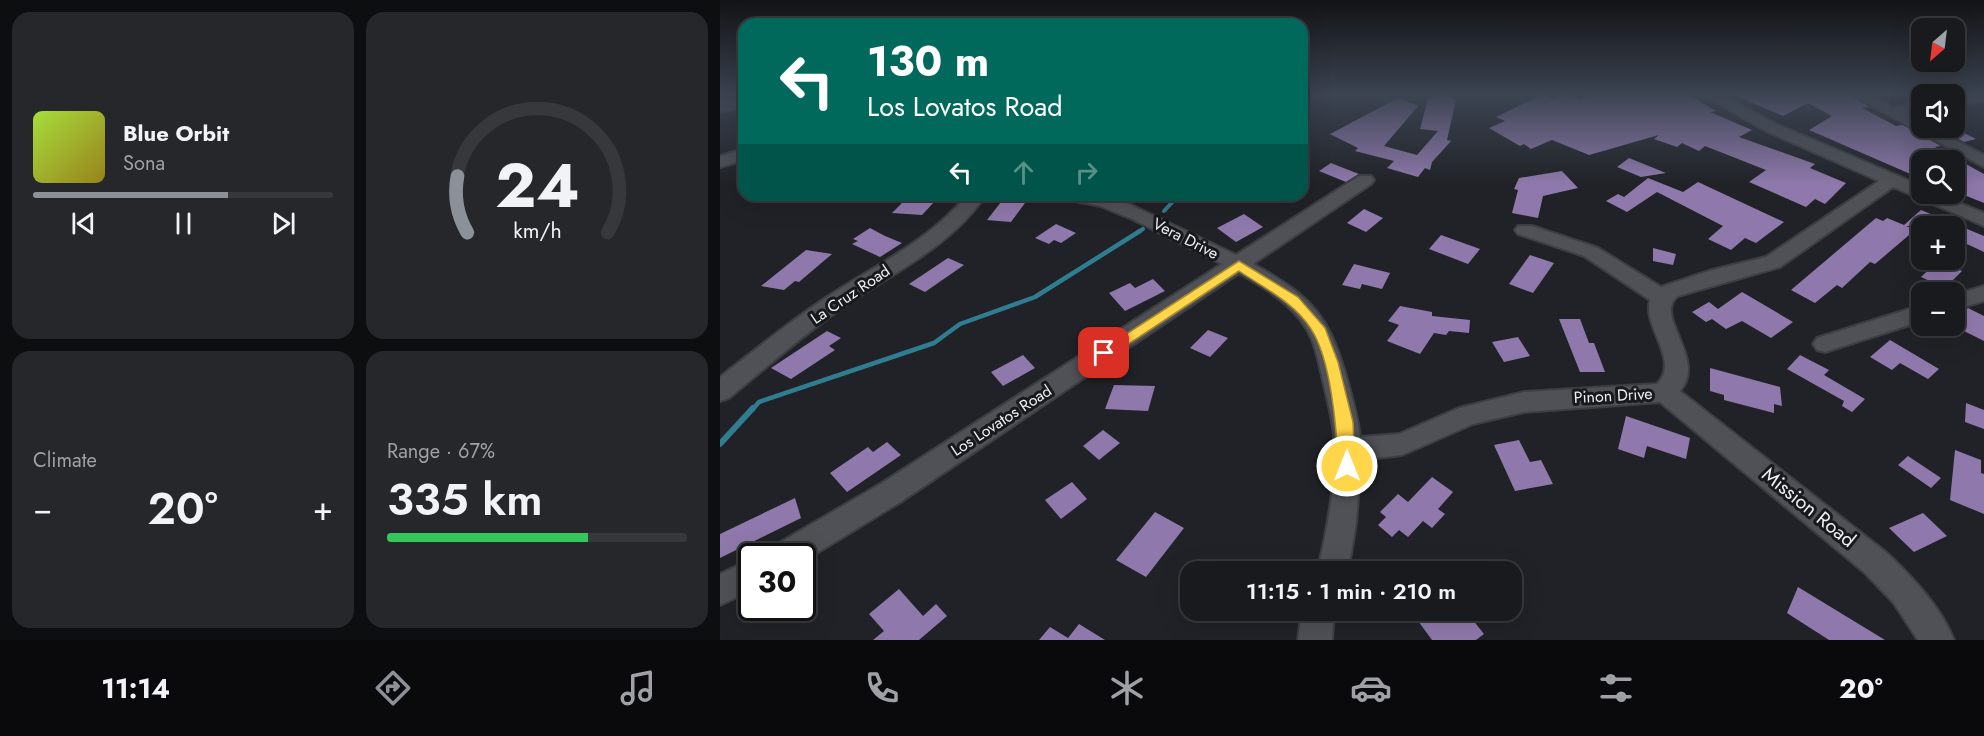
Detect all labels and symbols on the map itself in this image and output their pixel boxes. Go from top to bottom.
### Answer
north arrow [1911,18,1965,72]
street label: Vera Drive [1149,212,1223,265]
street label: La Cruz Road [806,259,895,329]
pin [1078,327,1129,378]
street label: Los Lovatos Road [946,379,1056,462]
street label: Pinon Drive [1573,382,1653,409]
position arrow [1315,434,1379,498]
street label: Mission Road [1756,460,1862,554]
speed limit sign: 30 [738,543,816,621]

